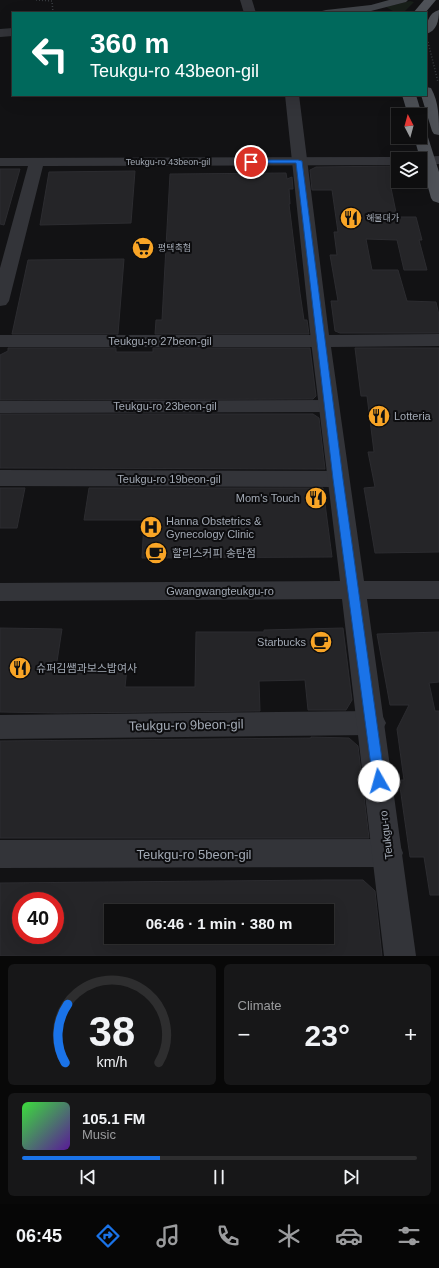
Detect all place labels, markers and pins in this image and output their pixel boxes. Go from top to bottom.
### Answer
pin [234,145,268,179]
restaurant icon: 해물대가 [338,205,364,231]
place label: 해물대가 [366,213,400,223]
supermarket icon: 평택축협 [130,235,156,261]
place label: 평택축협 [158,243,191,253]
restaurant icon: Lotteria [366,403,392,429]
place label: Lotteria [394,410,432,422]
restaurant icon: Mom's Touch [303,485,329,511]
place label: Mom's Touch [236,492,300,504]
hospital icon: Hanna Obstetrics & Gynecology Clinic [138,514,164,540]
place label: Hanna Obstetrics & Gynecology Clinic [166,515,262,540]
cafe icon: 할리스커피 송탄점 [143,540,169,566]
place label: 할리스커피 송탄점 [172,547,256,559]
cafe icon: Starbucks [308,629,334,655]
place label: Starbucks [257,636,306,648]
restaurant icon: 슈퍼김쌤과보스밥여사 [7,655,33,681]
place label: 슈퍼김쌤과보스밥여사 [36,662,137,674]

